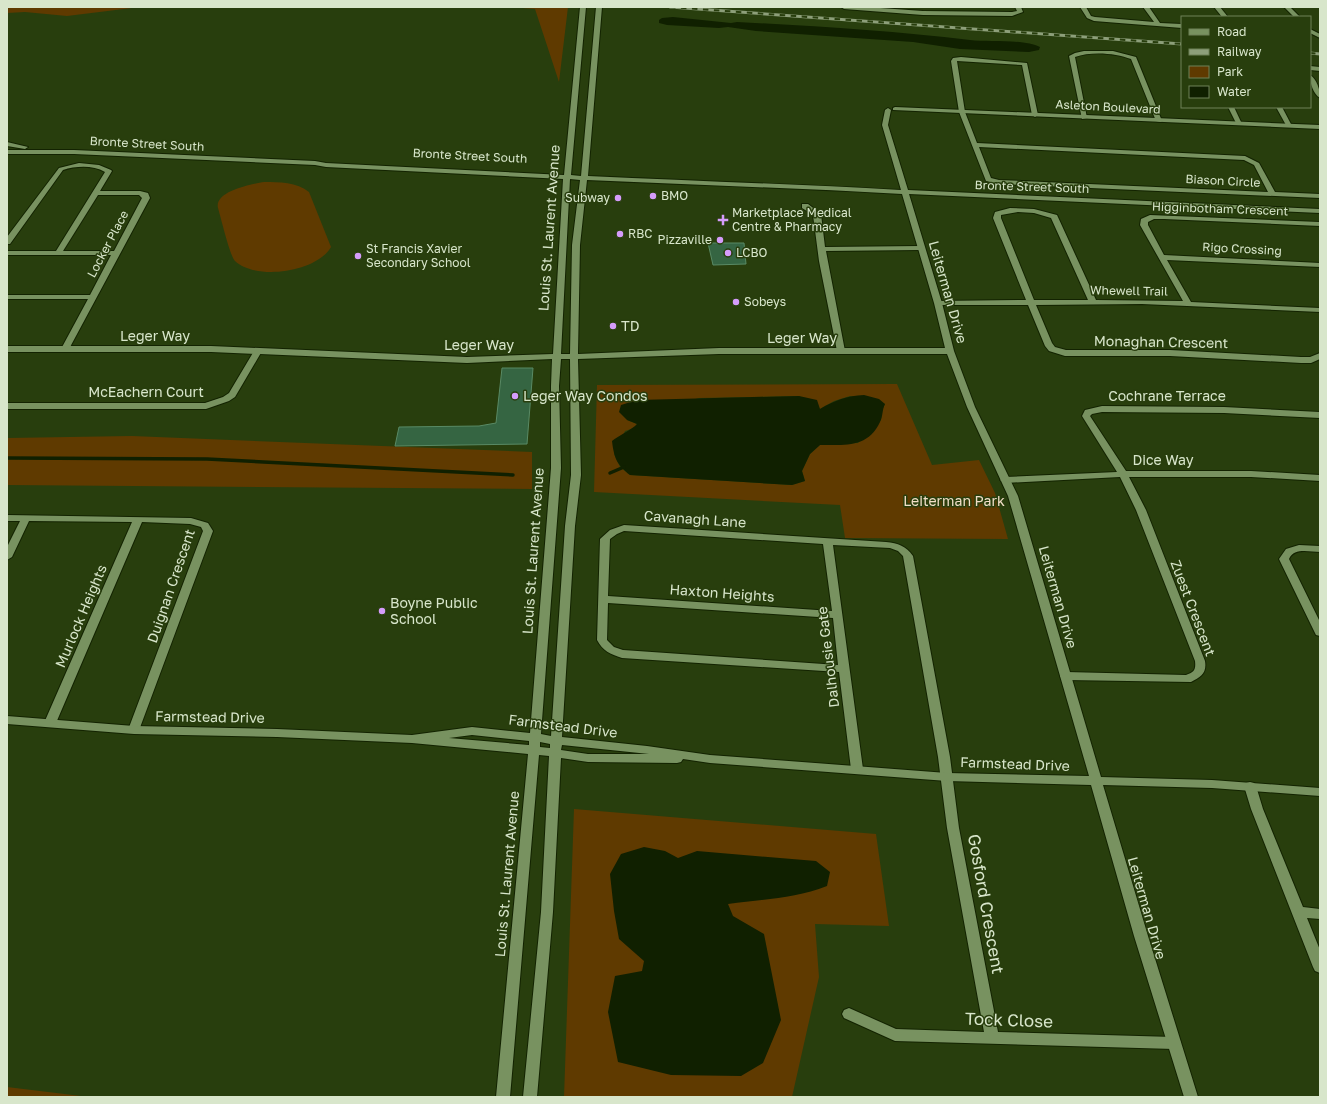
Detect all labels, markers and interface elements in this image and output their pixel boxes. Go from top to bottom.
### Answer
legend [1181,16,1311,108]
text: Road [1217,24,1246,39]
text: Railway [1217,44,1262,59]
text: Park [1217,64,1243,79]
text: Water [1217,84,1251,99]
street label: Asleton Boulevard [1055,96,1161,117]
street label: Bronte Street South [89,133,205,154]
street label: Louis St. Laurent Avenue [534,144,563,312]
street label: Bronte Street South [412,145,528,166]
street label: Biason Circle [1185,171,1261,190]
street label: Bronte Street South [974,177,1090,196]
place label: BMO [661,188,688,203]
place label: Subway [565,190,610,205]
marker: BMO [648,191,658,201]
marker: Subway [613,193,623,203]
street label: Higginbotham Crescent [1152,199,1289,218]
place label: Marketplace Medical Centre & Pharmacy [732,205,852,234]
street label: Locker Place [84,208,131,280]
marker: Marketplace Medical Centre & Pharmacy [717,214,729,226]
place label: RBC [628,226,652,241]
marker: RBC [615,229,625,239]
place label: Pizzaville [658,232,712,247]
marker: Pizzaville [715,235,725,245]
street label: Leiterman Drive [926,239,971,345]
street label: Rigo Crossing [1202,239,1282,258]
place label: St Francis Xavier Secondary School [366,241,471,270]
place label: LCBO [736,245,768,260]
marker: LCBO [723,248,733,258]
marker: St Francis Xavier Secondary School [353,251,363,261]
street label: Whewell Trail [1090,282,1168,299]
place label: Sobeys [744,294,786,309]
marker: Sobeys [731,297,741,307]
place label: TD [621,317,639,334]
marker: TD [608,321,618,331]
street label: Leger Way [120,327,190,344]
street label: Leger Way [767,329,837,346]
street label: Monaghan Crescent [1094,332,1228,351]
street label: Leger Way [444,336,514,353]
street label: McEachern Court [88,383,204,400]
place label: Leger Way Condos [523,387,647,404]
street label: Cochrane Terrace [1108,387,1226,404]
marker: Leger Way Condos [510,391,520,401]
street label: Dice Way [1132,451,1194,468]
street label: Louis St. Laurent Avenue [518,467,547,635]
park label: Leiterman Park [903,492,1005,509]
street label: Cavanagh Lane [643,506,747,531]
street label: Duignan Crescent [143,527,198,645]
street label: Leiterman Drive [1036,544,1081,650]
street label: Zuest Crescent [1167,557,1220,658]
street label: Murlock Heights [51,562,110,670]
street label: Haxton Heights [669,580,775,605]
place label: Boyne Public School [390,594,478,627]
street label: Dalhousie Gate [813,605,842,709]
marker: Boyne Public School [377,606,387,616]
street label: Farmstead Drive [155,707,265,726]
street label: Farmstead Drive [508,710,619,741]
street label: Farmstead Drive [960,753,1070,774]
street label: Louis St. Laurent Avenue [491,790,522,958]
street label: Gosford Crescent [964,832,1009,976]
street label: Leiterman Drive [1125,855,1170,961]
street label: Tock Close [965,1007,1054,1032]

